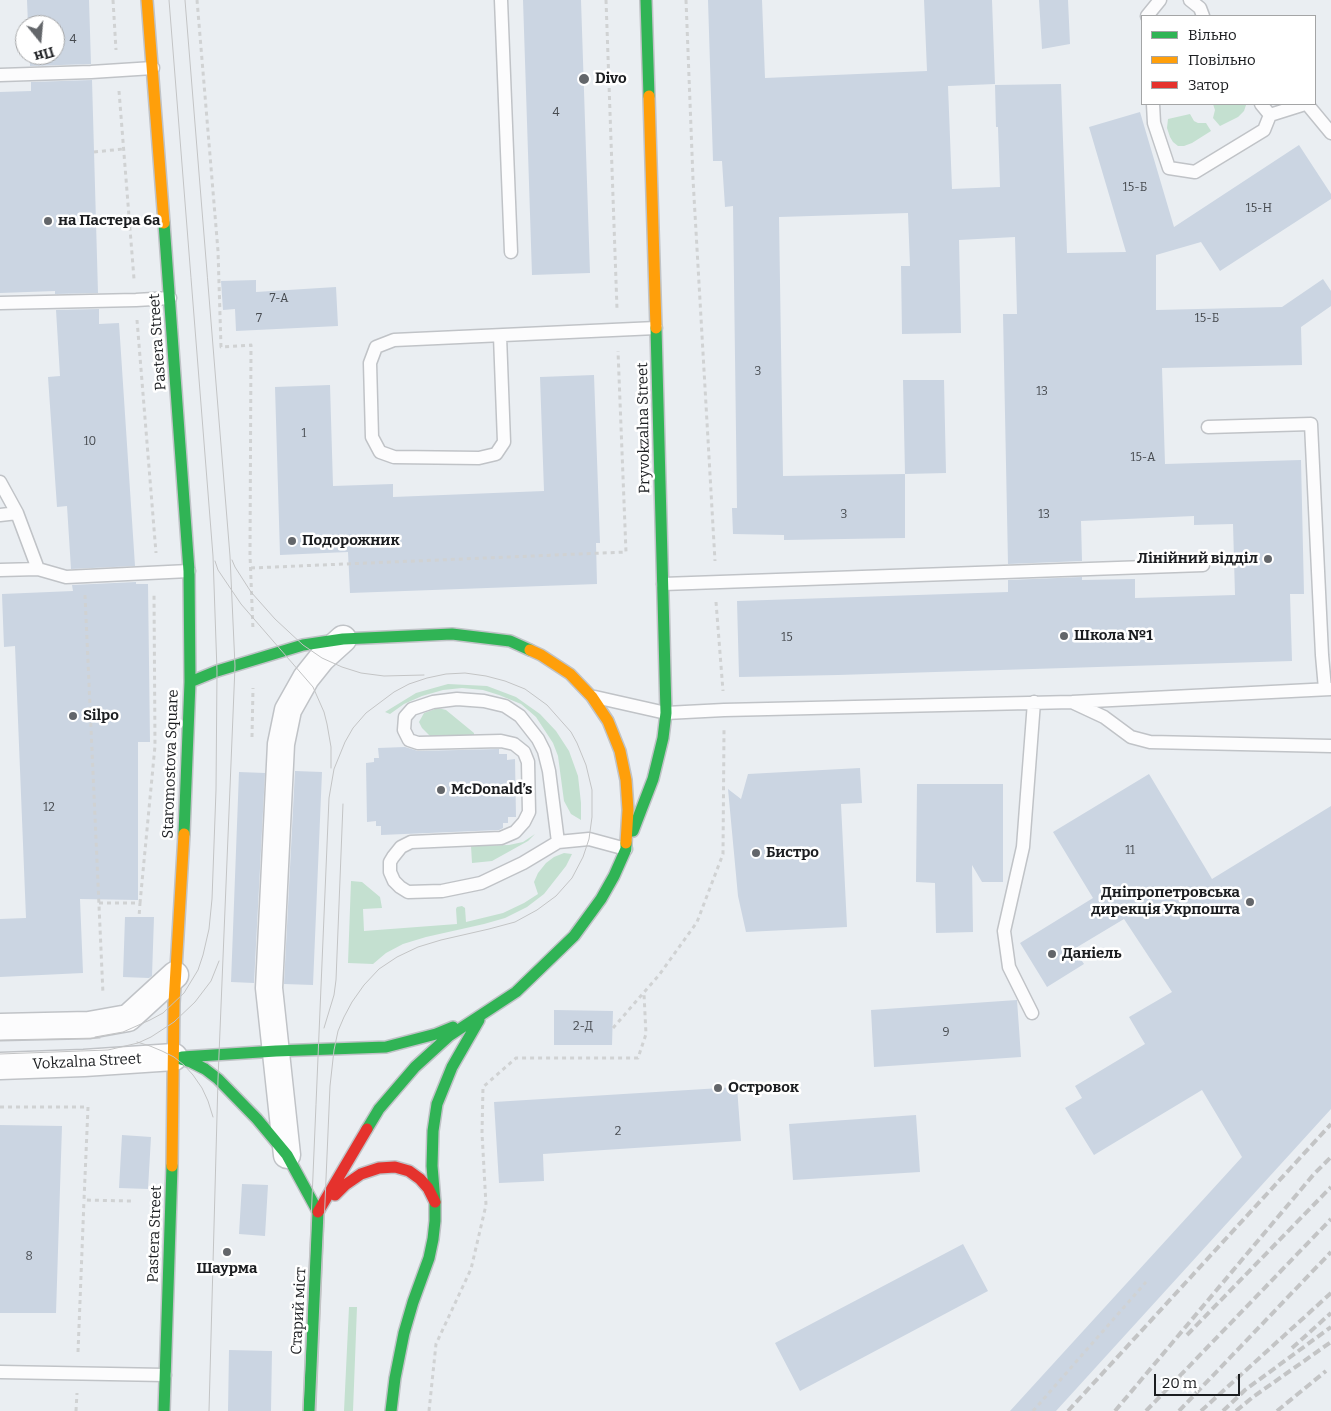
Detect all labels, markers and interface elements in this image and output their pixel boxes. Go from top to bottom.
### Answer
north arrow [15,15,65,65]
legend [1141,15,1316,105]
text: Вільно [1188,26,1237,44]
house number: 4 [69,33,77,47]
text: Пн [32,43,56,65]
text: Повільно [1188,51,1256,69]
place label: Divo [595,70,627,88]
marker: Divo [577,72,591,86]
text: Затор [1188,76,1229,94]
house number: 4 [552,106,560,120]
house number: 15-Б [1123,181,1147,195]
house number: 15-Н [1246,202,1272,216]
place label: на Пастера 6а [58,212,160,230]
marker: на Пастера 6а [42,215,54,227]
house number: 7-А [269,292,289,306]
street label: Pastera Street [146,293,170,391]
house number: 7 [256,312,262,326]
house number: 15-Б [1195,312,1219,326]
street label: Pryvokzalna Street [634,362,654,494]
house number: 3 [755,365,761,379]
house number: 13 [1036,385,1048,399]
house number: 1 [302,427,306,441]
house number: 10 [84,435,96,449]
house number: 15-А [1131,451,1155,465]
house number: 3 [841,508,847,522]
house number: 13 [1038,508,1050,522]
place label: Подорожник [302,532,400,550]
marker: Подорожник [286,535,298,547]
place label: Лінійний відділ [1137,550,1258,568]
marker: Лінійний відділ [1262,553,1274,565]
place label: Школа №1 [1074,627,1153,645]
marker: Школа №1 [1058,630,1070,642]
house number: 15 [781,631,793,645]
street label: Staromostova Square [159,689,183,839]
place label: Silpo [83,707,119,725]
marker: Silpo [67,710,79,722]
place label: McDonald’s [451,781,532,799]
marker: McDonald’s [435,784,447,796]
house number: 12 [43,801,55,815]
place label: Бистро [766,844,819,862]
house number: 11 [1125,844,1135,858]
marker: Бистро [750,847,762,859]
place label: Дніпропетровська дирекція Укрпошта [1091,884,1240,919]
marker: Дніпропетровська дирекція Укрпошта [1244,896,1256,908]
place label: Даніель [1062,945,1122,963]
marker: Даніель [1046,948,1058,960]
house number: 2-Д [573,1020,593,1034]
house number: 9 [942,1026,950,1040]
street label: Vokzalna Street [32,1050,142,1074]
place label: Островок [728,1079,799,1097]
marker: Островок [712,1082,724,1094]
house number: 2 [615,1125,621,1139]
street label: Pastera Street [144,1185,166,1283]
marker: Шаурма [221,1246,233,1258]
house number: 8 [25,1250,33,1264]
place label: Шаурма [197,1260,257,1278]
street label: Старий міст [288,1267,310,1355]
scale bar [1156,1364,1242,1396]
text: 20 m [1162,1374,1197,1392]

